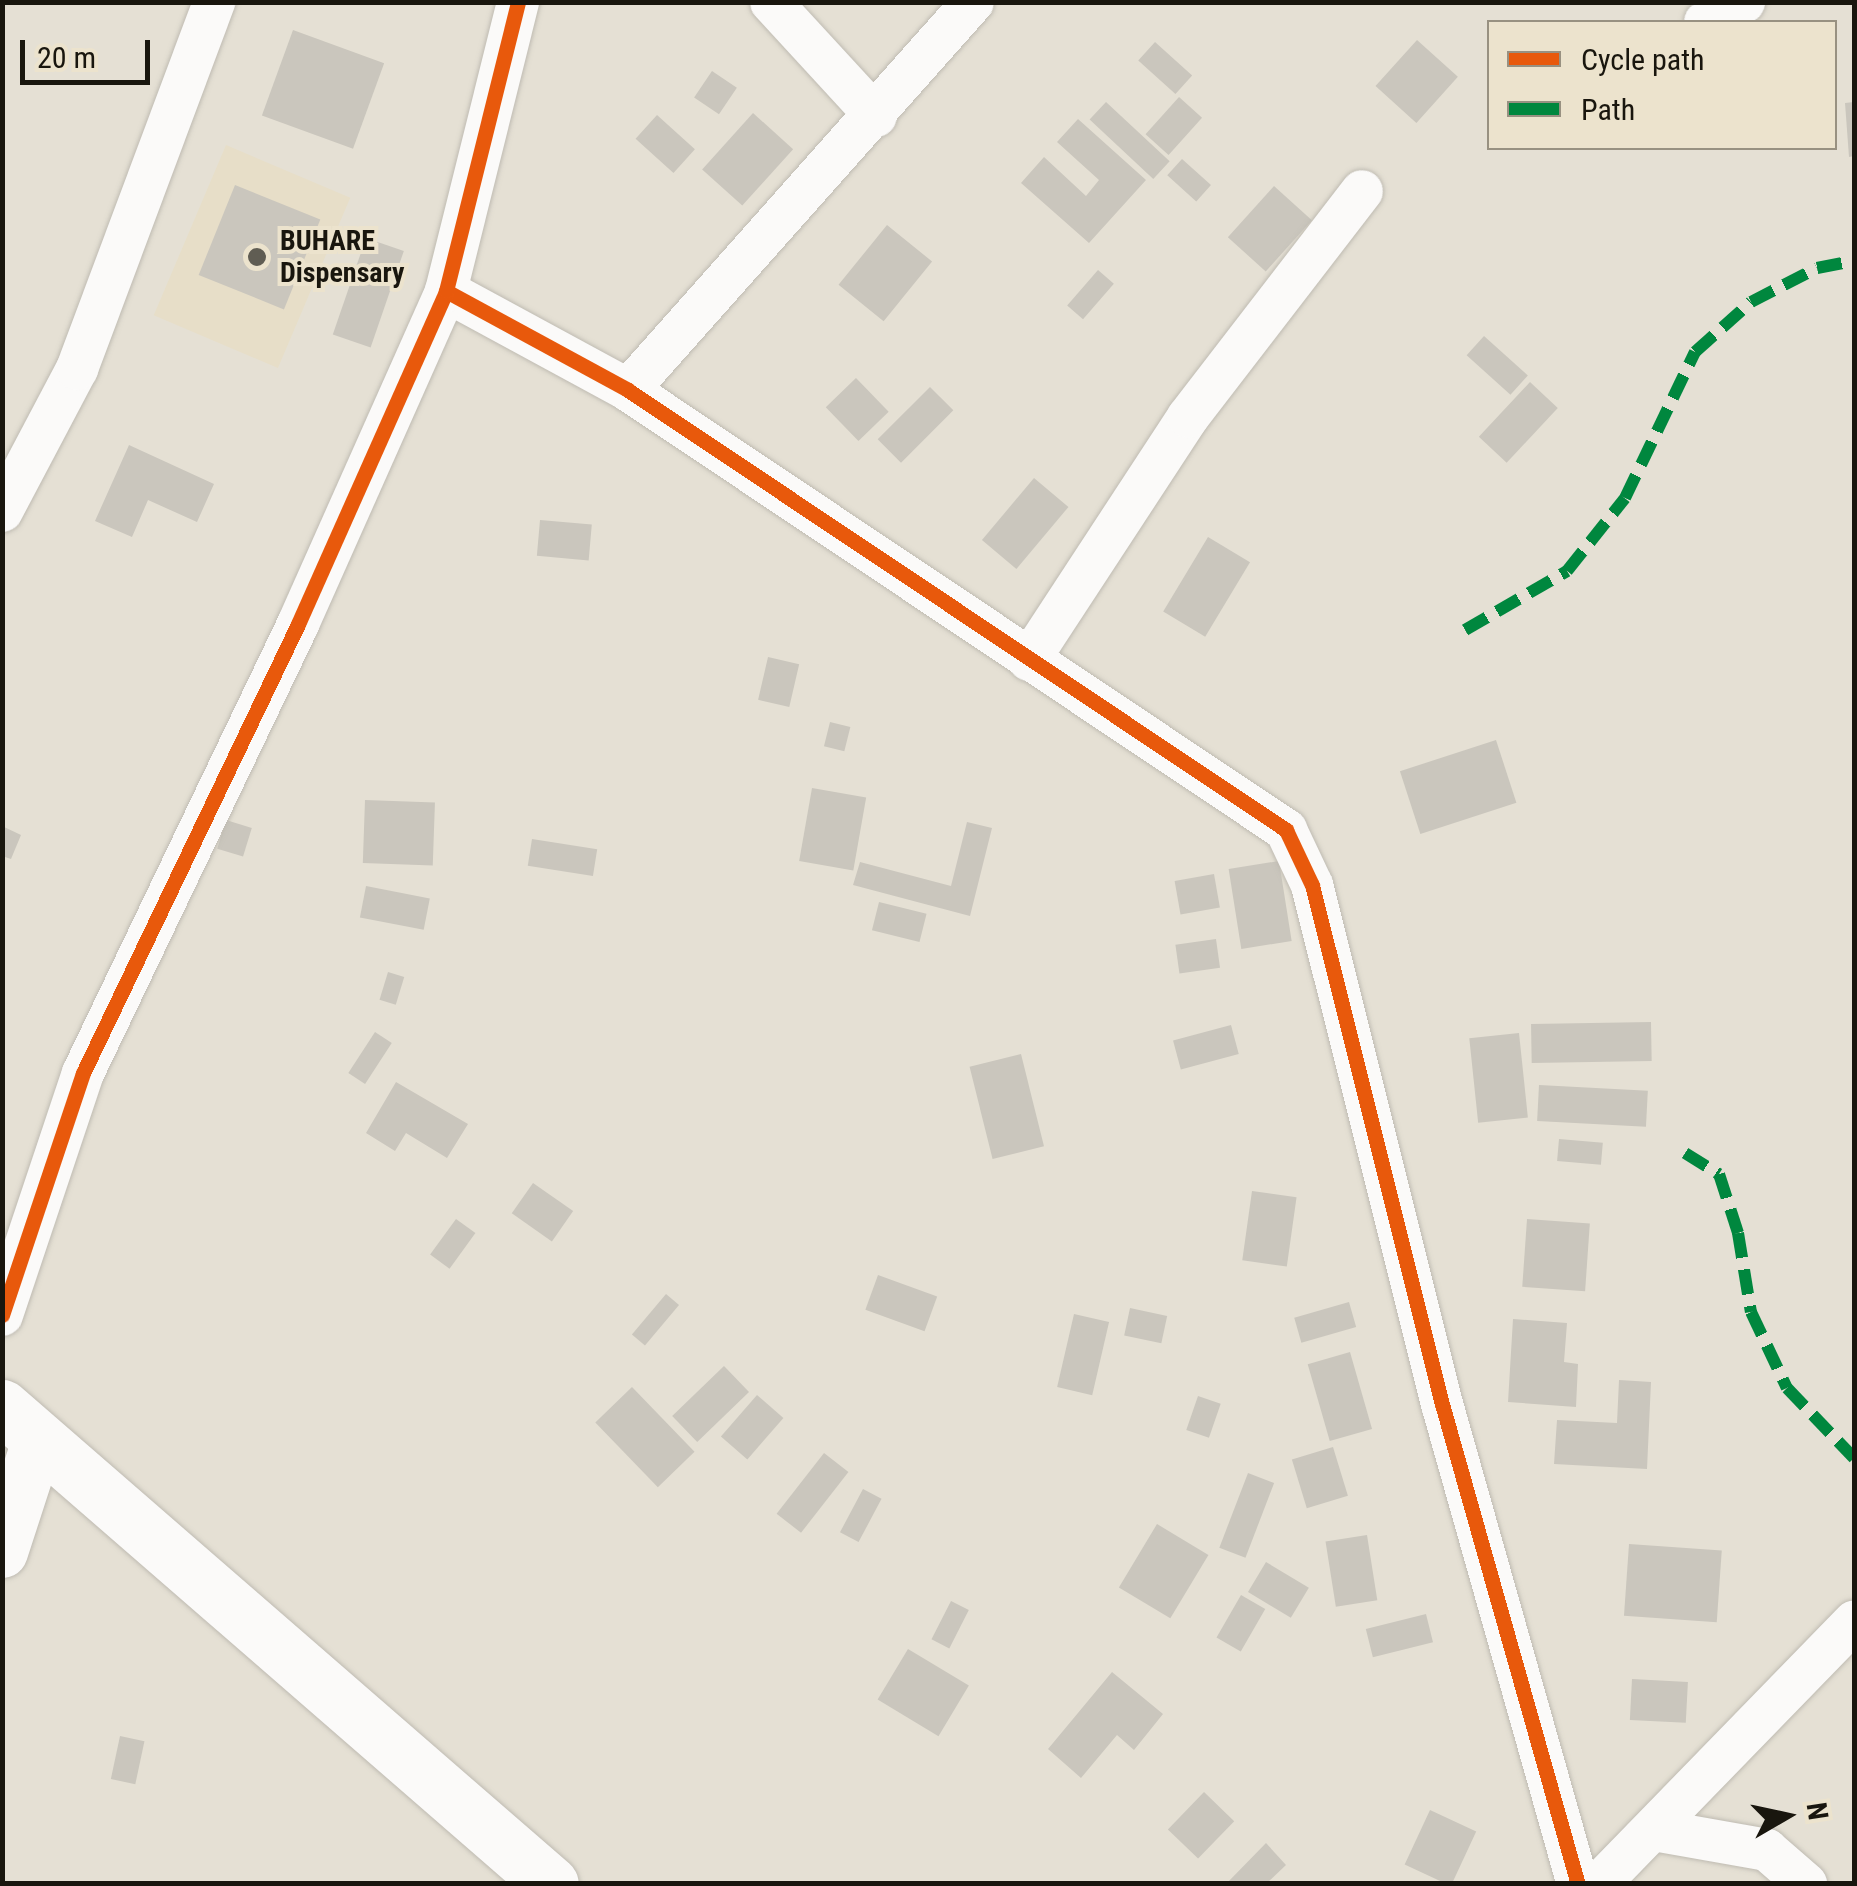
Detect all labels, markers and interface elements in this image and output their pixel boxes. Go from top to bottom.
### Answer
scale bar [25,20,155,82]
legend [1487,20,1837,150]
text: 20 m [37,40,96,75]
text: Cycle path [1581,42,1705,77]
text: Path [1581,92,1635,127]
place label: BUHARE Dispensary [280,224,405,290]
marker: BUHARE Dispensary [244,244,270,270]
north arrow [1737,1766,1837,1866]
text: N [1799,1800,1835,1822]

